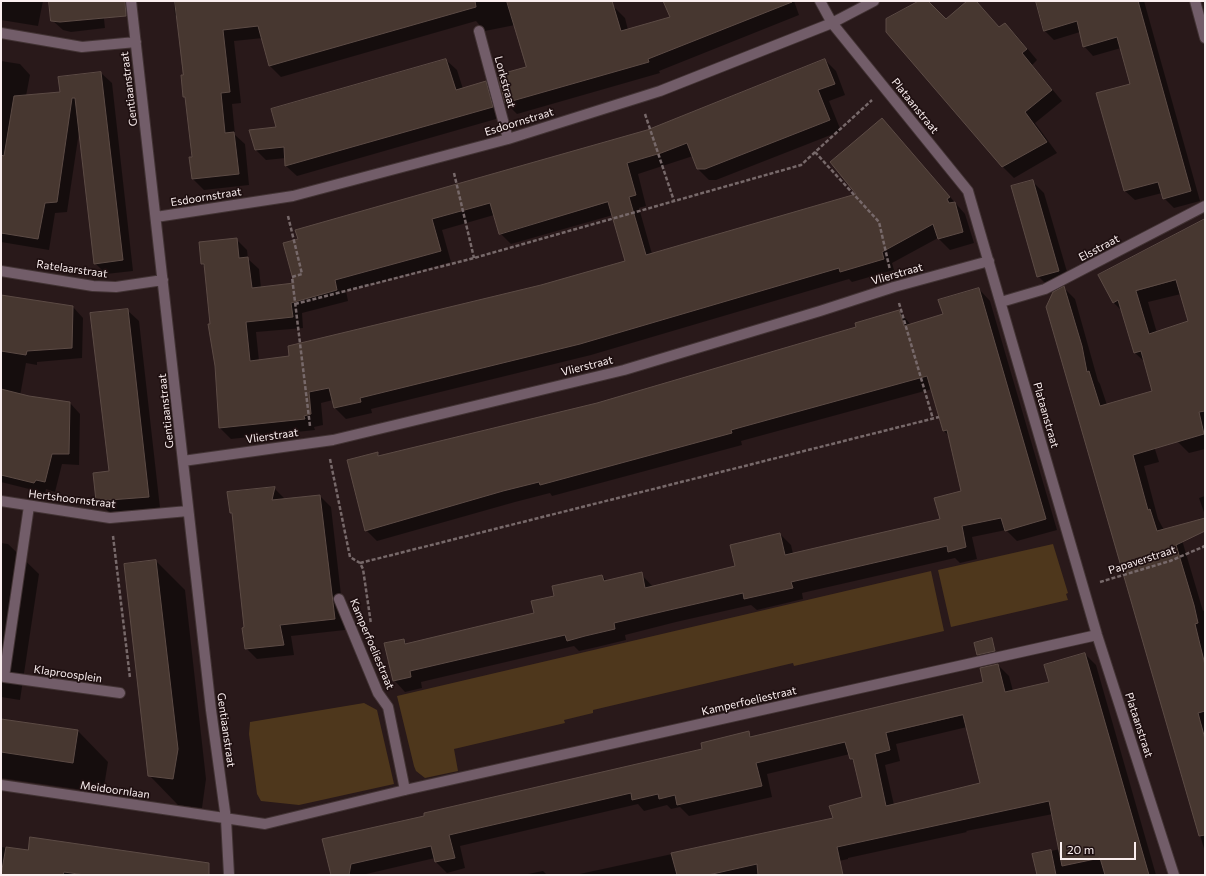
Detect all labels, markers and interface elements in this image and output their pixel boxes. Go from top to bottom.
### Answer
street label: Gentiaanstraat [118,51,140,127]
street label: Lorkstraat [492,55,518,109]
street label: Plataanstraat [889,76,941,136]
street label: Esdoornstraat [483,105,555,139]
street label: Esdoornstraat [170,185,242,209]
street label: Elsstraat [1076,232,1122,264]
street label: Ratelaarstraat [36,257,108,281]
street label: Vlierstraat [870,260,924,288]
street label: Vlierstraat [560,353,614,379]
street label: Gentiaanstraat [156,373,176,449]
street label: Plataanstraat [1030,381,1062,449]
street label: Vlierstraat [245,426,299,446]
street label: Hertshoornstraat [28,487,116,511]
street label: Papaverstraat [1107,543,1177,577]
street label: Kamperfoeliestraat [347,597,397,691]
street label: Klaproosplein [33,663,103,685]
street label: Kamperfoeliestraat [700,684,798,718]
street label: Plataanstraat [1122,691,1156,759]
street label: Gentiaanstraat [214,692,238,768]
street label: Meidoornlaan [79,779,151,801]
scale bar [1062,834,1138,860]
text: 20 m [1067,842,1094,856]

